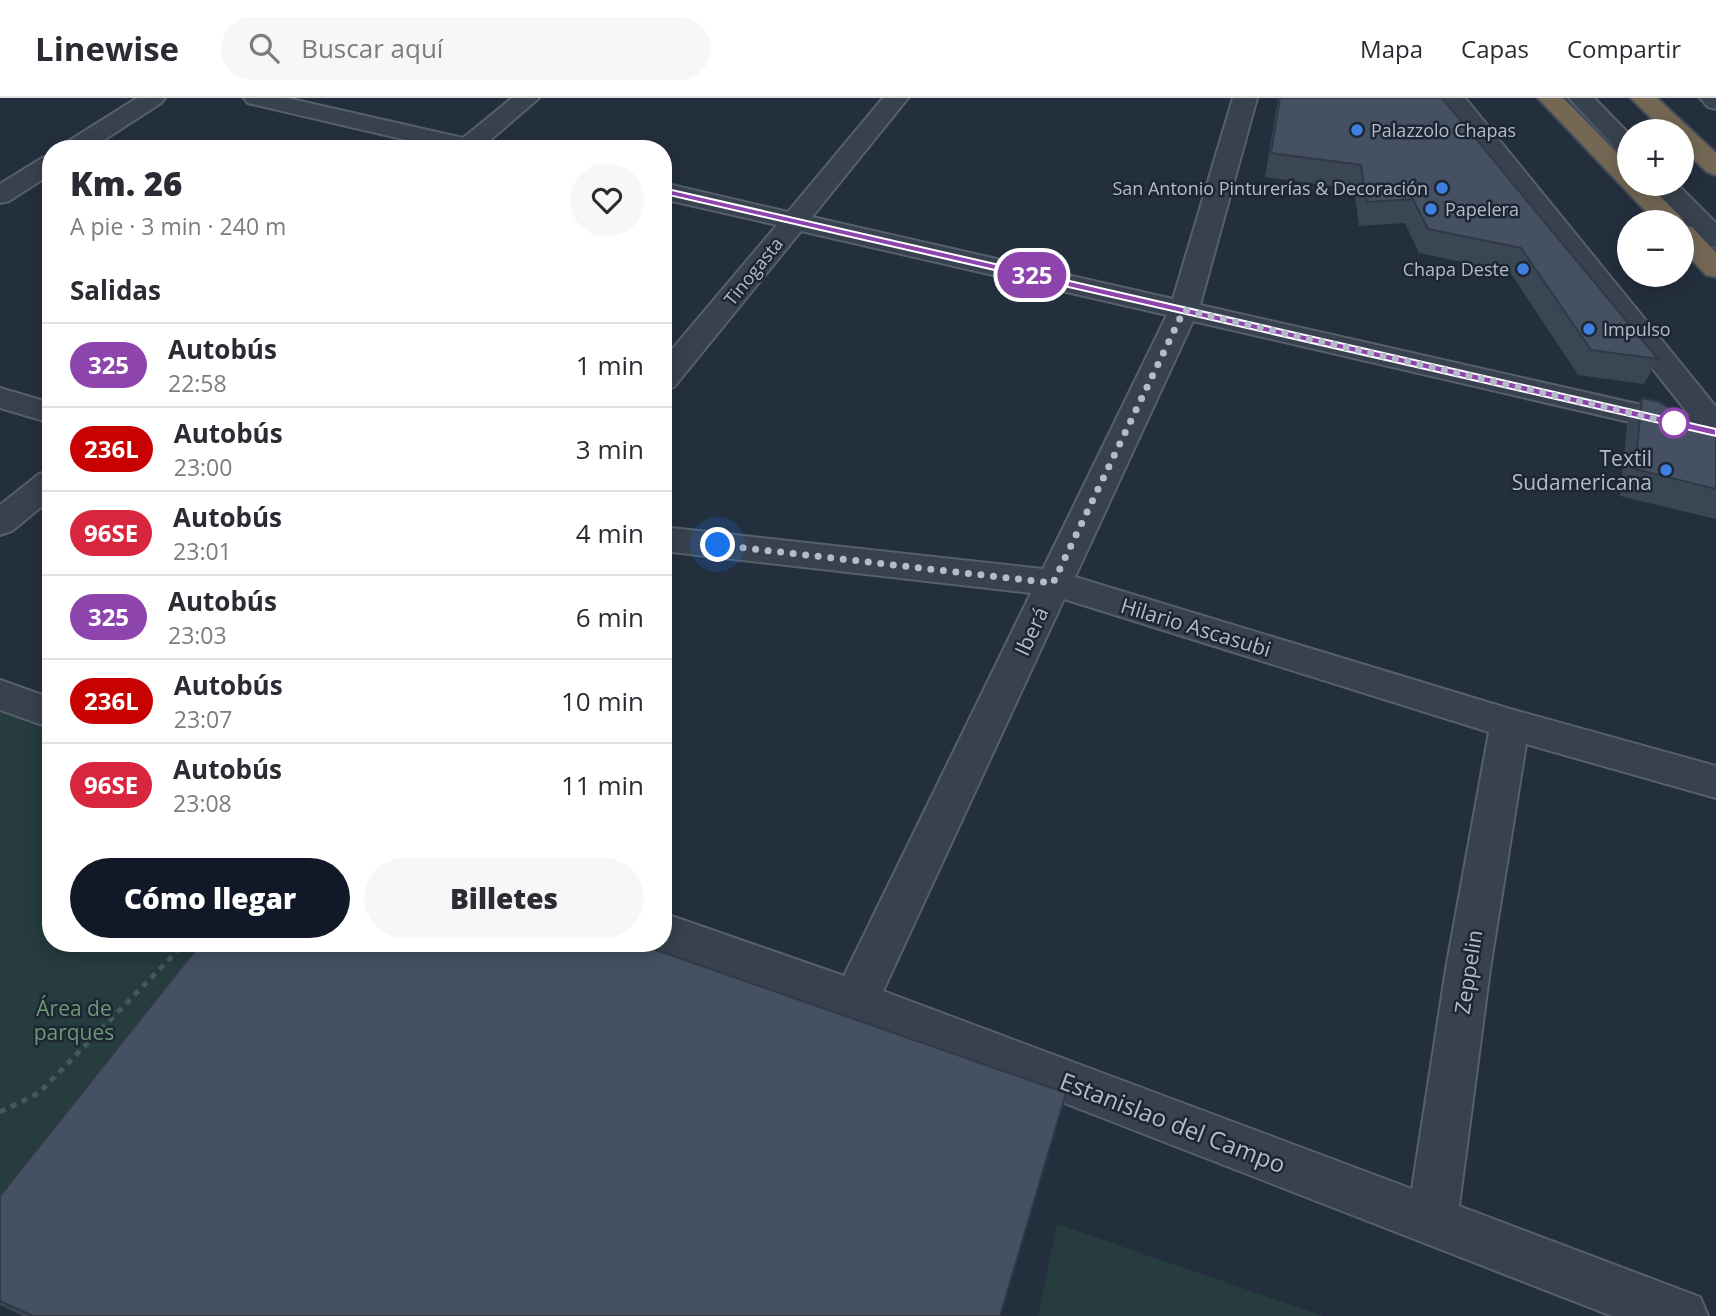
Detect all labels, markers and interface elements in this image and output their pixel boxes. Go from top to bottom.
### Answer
search box [221,17,711,80]
text: Linewise [35,26,179,71]
icon: search [245,29,283,67]
text: Buscar aquí [301,30,443,66]
text: Mapa [1360,32,1423,65]
text: Capas [1461,32,1529,65]
text: Compartir [1567,32,1681,65]
place label: Palazzolo Chapas [1371,118,1516,142]
map controls [1617,119,1694,287]
button: + [1617,119,1694,196]
marker: Palazzolo Chapas [1349,122,1365,138]
text: Km. 26 [70,161,182,206]
button: heart [570,163,644,237]
place label: San Antonio Pinturerías & Decoración [1112,176,1428,200]
marker: San Antonio Pinturerías & Decoración [1434,180,1450,196]
place label: Papelera [1445,197,1519,221]
marker: Papelera [1423,201,1439,217]
text: A pie · 3 min · 240 m [70,210,286,242]
button: − [1617,210,1694,287]
street label: Tinogasta [718,232,788,310]
line badge: 325 [992,252,1072,298]
place label: Chapa Deste [1403,257,1509,281]
text: 325 [1011,258,1053,291]
marker: Chapa Deste [1515,261,1531,277]
text: Salidas [70,272,161,308]
place label: Impulso [1603,317,1671,341]
marker: Impulso [1581,321,1597,337]
text: Autobús [168,331,277,367]
text: 1 min [576,347,644,383]
text: 325 [88,348,129,381]
text: 22:58 [168,367,227,399]
unlabelled marker [1659,408,1689,438]
text: Autobús [174,415,283,451]
text: 3 min [576,431,644,467]
text: 236L [84,432,139,465]
place label: Textil Sudamericana [1512,444,1652,496]
text: 23:00 [174,451,232,483]
marker: Textil Sudamericana [1658,462,1674,478]
text: Autobús [173,499,282,535]
text: 4 min [576,515,644,551]
text: 96SE [84,516,138,549]
your location [700,527,735,562]
text: 23:01 [173,535,232,567]
text: Autobús [168,583,277,619]
street label: Hilario Ascasubi [1117,591,1275,663]
text: 6 min [576,599,644,635]
text: 325 [88,600,129,633]
street label: Iberá [1008,602,1054,660]
text: 23:03 [168,619,227,651]
text: Autobús [174,667,283,703]
text: 10 min [561,683,644,719]
text: 236L [84,684,139,717]
text: 23:07 [174,703,232,735]
text: Autobús [173,751,282,787]
text: 11 min [561,767,644,803]
text: 96SE [84,768,138,801]
text: 23:08 [173,787,232,819]
button: Cómo llegar [70,858,350,938]
button: Billetes [364,858,644,938]
street label: Zeppelin [1448,928,1488,1016]
park label: Área de parques [34,994,114,1046]
street label: Estanislao del Campo [1055,1064,1291,1180]

